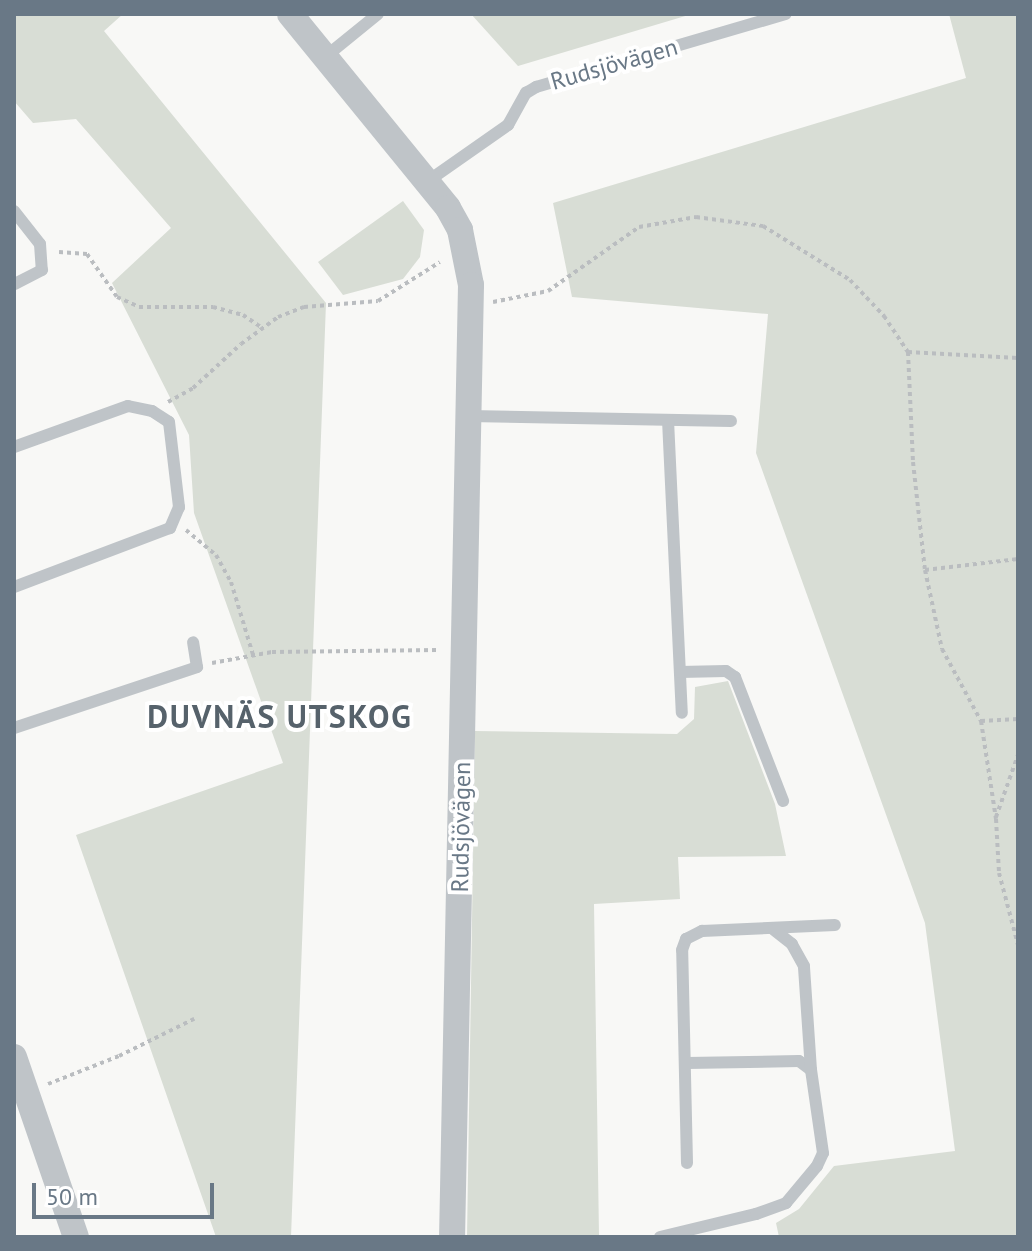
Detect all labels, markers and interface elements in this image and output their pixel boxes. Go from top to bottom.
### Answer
street label: Rudsjövägen [547,32,681,96]
district label: DUVNÄS UTSKOG [147,697,413,735]
street label: Rudsjövägen [445,761,477,893]
scale bar [36,1167,218,1217]
text: 50 m [46,1181,98,1212]

